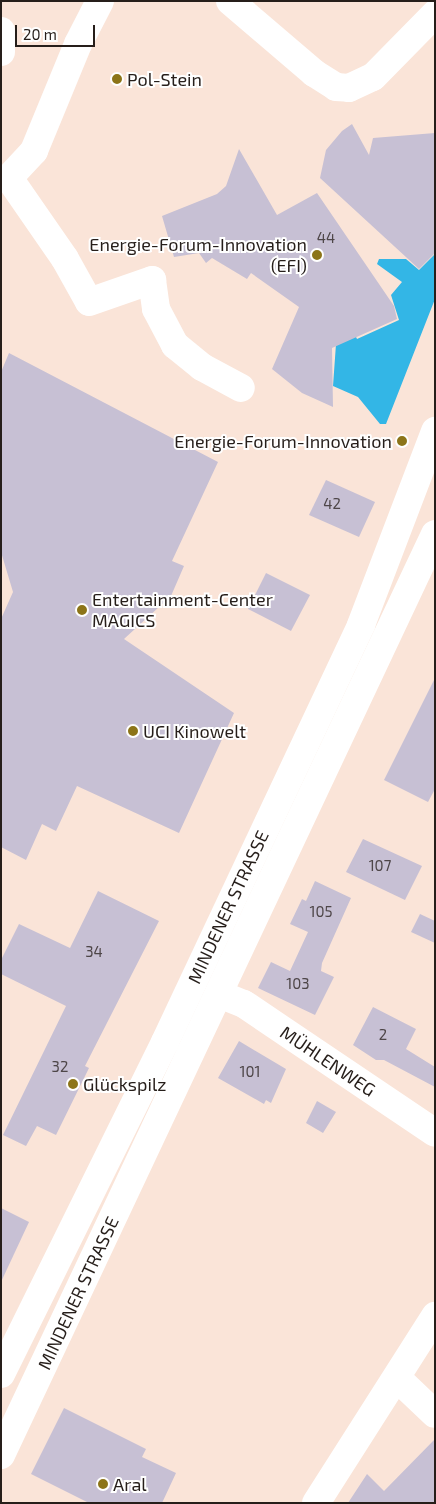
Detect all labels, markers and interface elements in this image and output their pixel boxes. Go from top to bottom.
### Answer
scale bar [18,15,98,47]
text: 20 m [23,25,57,43]
place label: Pol-Stein [127,68,202,90]
marker: Pol-Stein [111,73,123,85]
house number: 44 [317,229,335,247]
place label: Energie-Forum-Innovation (EFI) [89,234,307,276]
marker: Energie-Forum-Innovation (EFI) [311,249,323,261]
place label: Energie-Forum-Innovation [174,430,392,452]
marker: Energie-Forum-Innovation [396,435,408,447]
house number: 42 [323,495,341,513]
place label: Entertainment-Center MAGICS [92,589,273,632]
marker: Entertainment-Center MAGICS [76,604,88,616]
place label: UCI Kinowelt [143,720,246,742]
marker: UCI Kinowelt [127,725,139,737]
street label: MINDENER STRASSE [183,827,273,987]
house number: 107 [369,857,391,875]
house number: 105 [309,903,333,921]
house number: 34 [85,943,103,961]
house number: 103 [286,975,310,993]
street label: MÜHLENWEG [276,1021,380,1101]
house number: 2 [379,1026,387,1044]
house number: 32 [52,1058,68,1076]
house number: 101 [240,1063,260,1081]
place label: Glückspilz [83,1073,166,1095]
marker: Glückspilz [67,1078,79,1090]
street label: MINDENER STRASSE [33,1213,123,1373]
place label: Aral [113,1473,147,1495]
marker: Aral [97,1478,109,1490]

